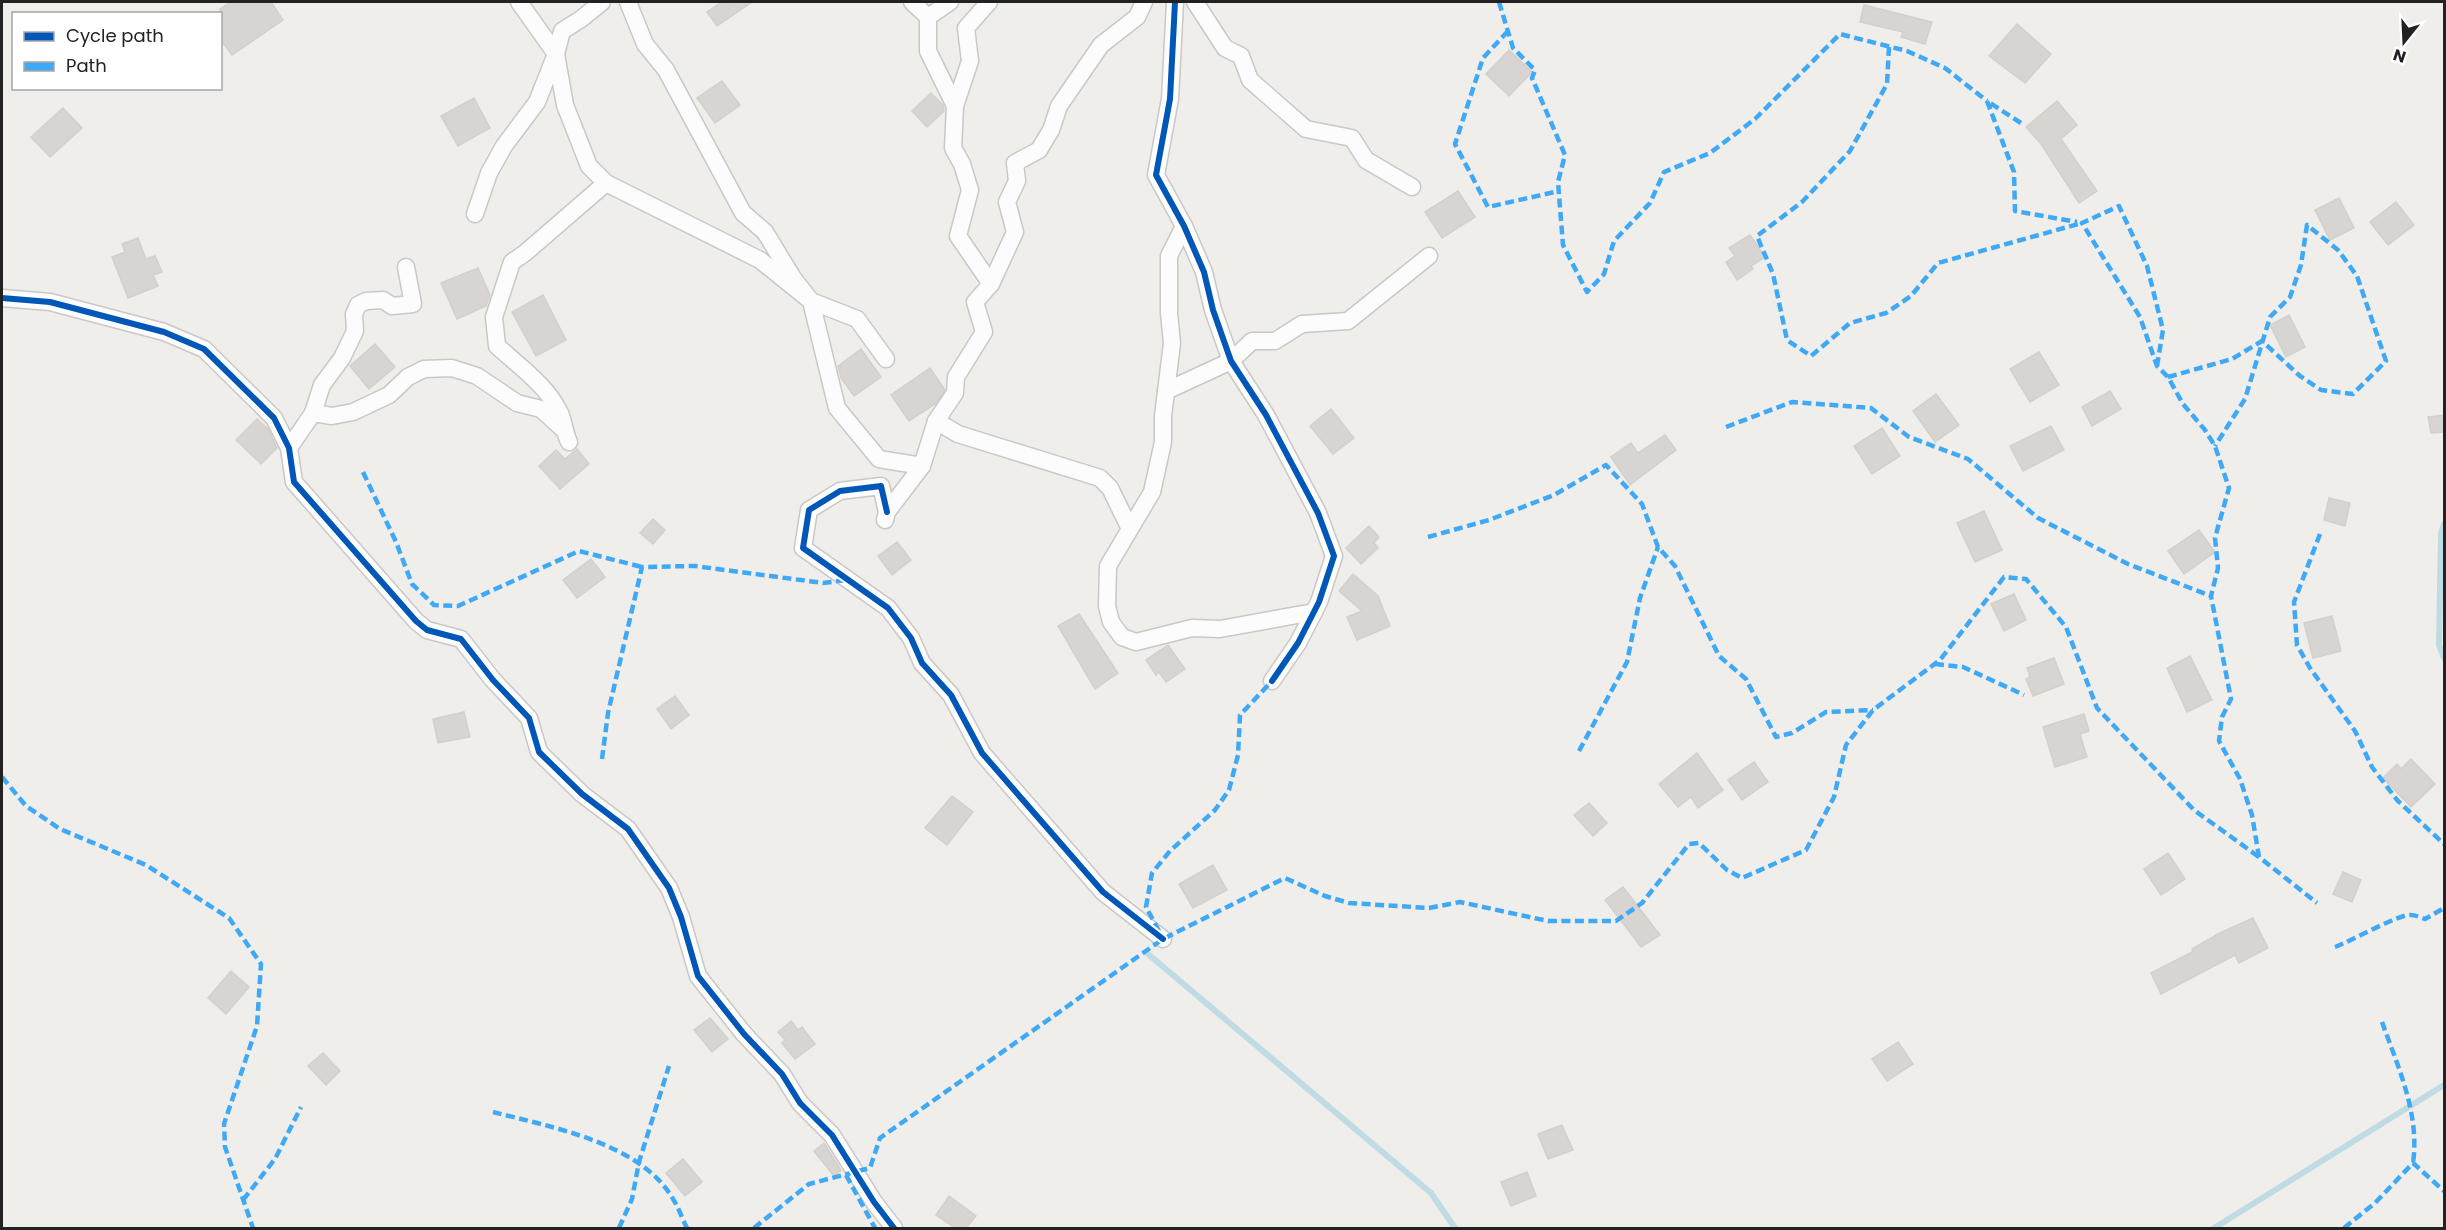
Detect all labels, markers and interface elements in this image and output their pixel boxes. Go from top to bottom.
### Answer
legend [12,12,222,90]
north arrow [2374,12,2434,72]
text: Cycle path [66,23,164,48]
text: N [2390,43,2409,69]
text: Path [66,53,107,78]

